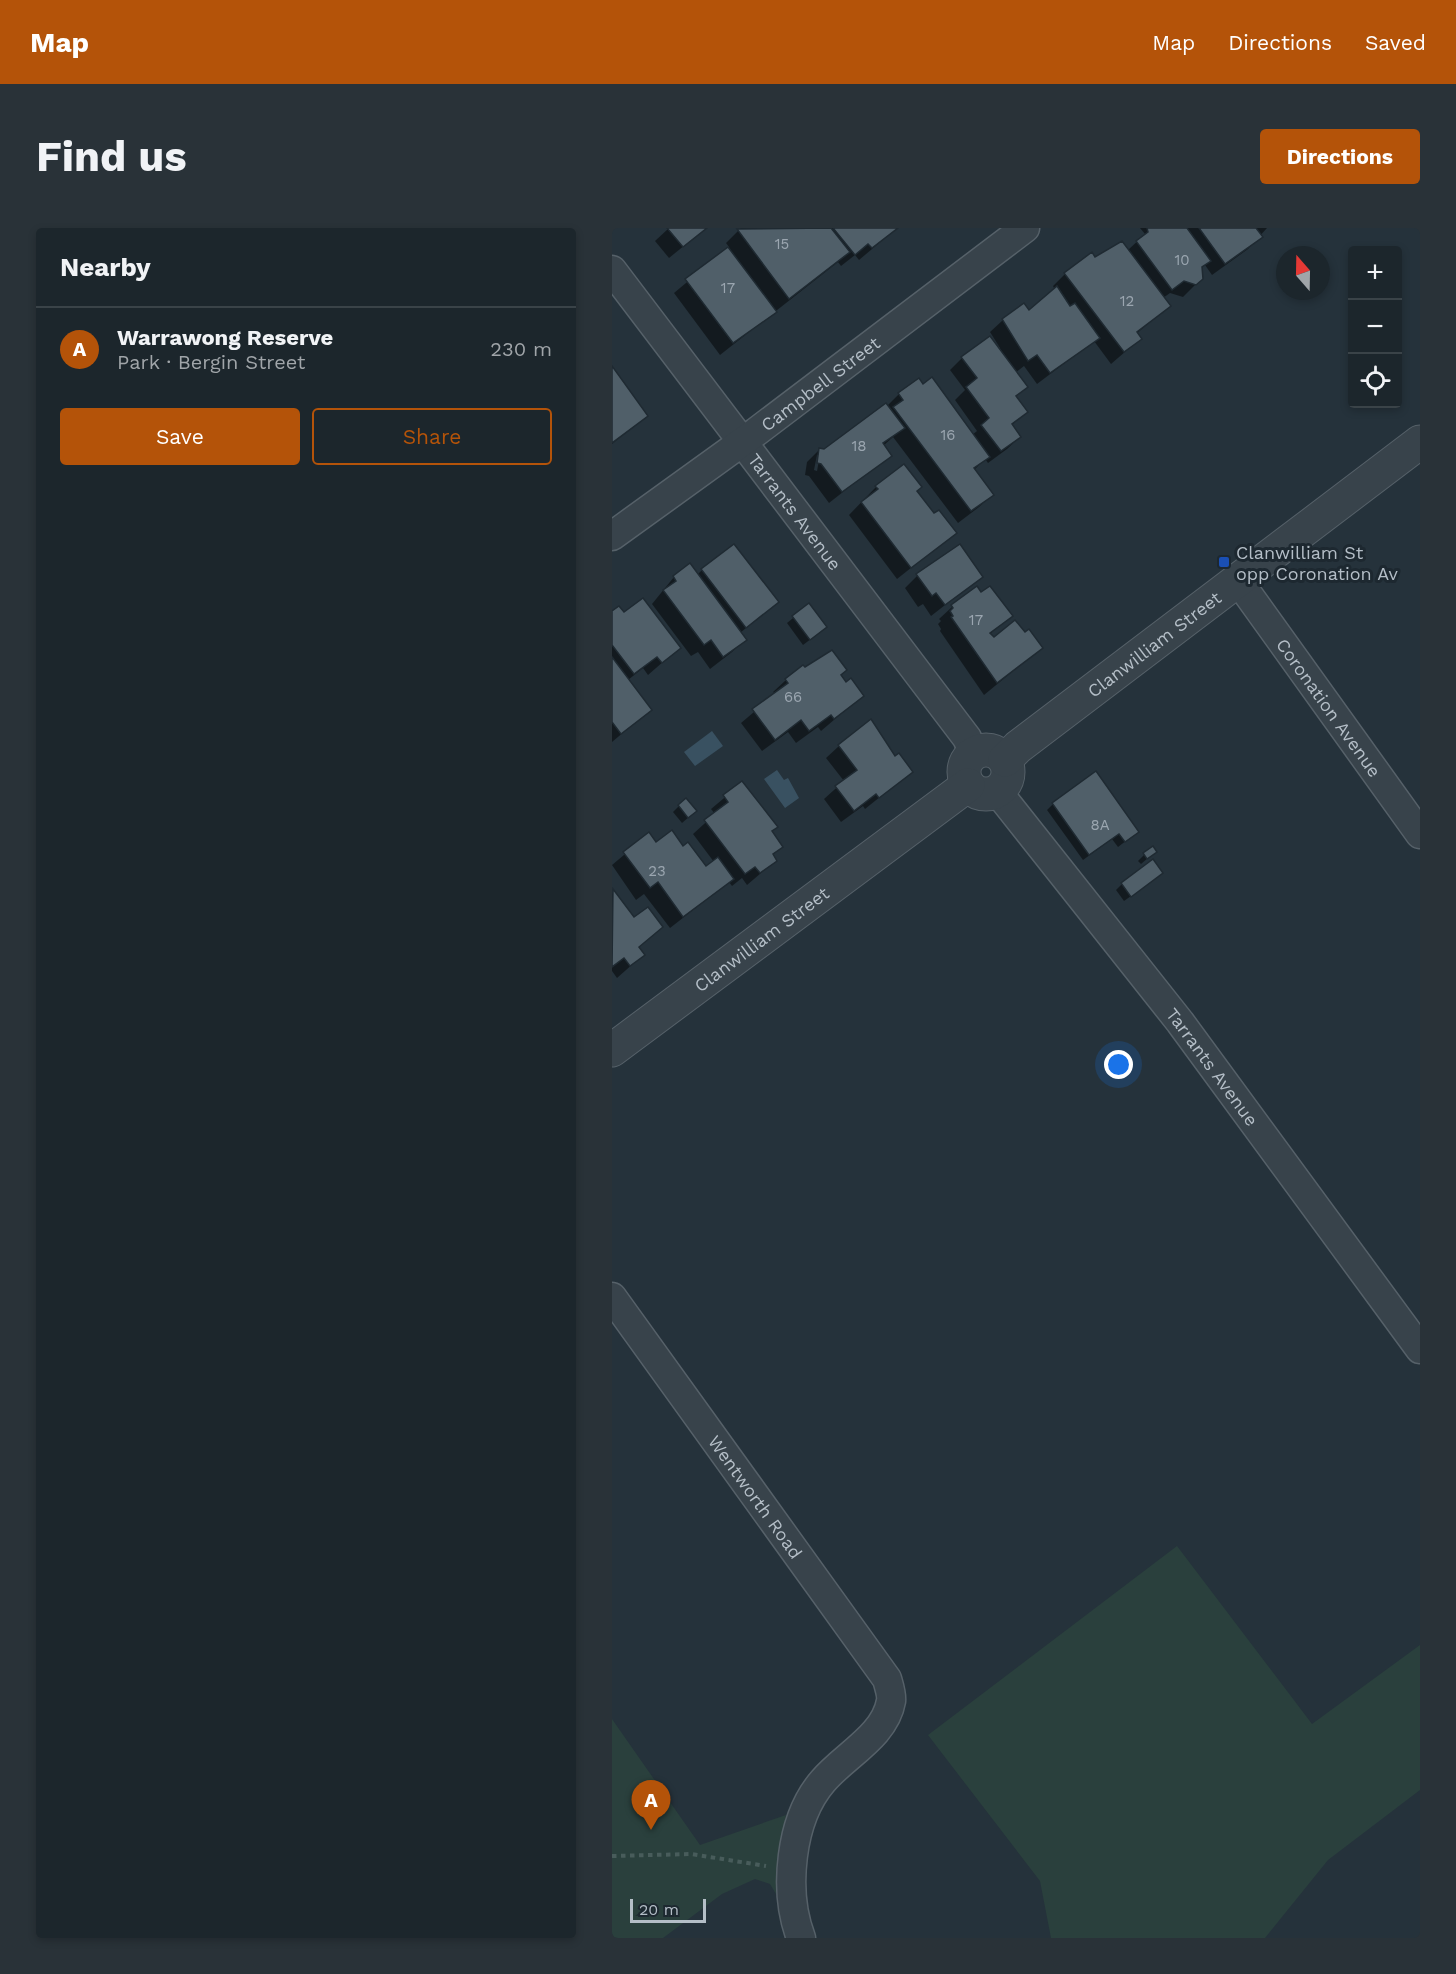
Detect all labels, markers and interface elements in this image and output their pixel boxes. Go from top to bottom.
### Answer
text: Map [30,26,89,59]
text: Map [1152,30,1195,55]
text: Directions [1228,30,1332,55]
text: Saved [1365,30,1426,55]
button: Directions [1260,129,1420,184]
text: Find us [36,132,187,181]
house number: 15 [775,235,789,253]
north arrow [1276,246,1330,300]
map controls [1348,246,1402,408]
button: + [1348,246,1402,300]
house number: 10 [1174,251,1190,269]
text: Nearby [60,252,151,282]
house number: 17 [721,279,735,297]
house number: 12 [1120,292,1134,310]
button: − [1348,300,1402,354]
text: Warrawong Reserve [117,325,333,350]
street label: Campbell Street [757,331,884,435]
text: A [73,337,86,361]
text: 230 m [490,337,552,361]
text: Park · Bergin Street [117,350,305,374]
button: locate [1348,354,1402,408]
button: Save [60,408,300,465]
button: Share [312,408,552,465]
house number: 16 [941,426,955,444]
house number: 18 [851,437,867,455]
street label: Tarrants Avenue [744,449,846,574]
place label: Clanwilliam St opp Coronation Av [1236,542,1398,584]
marker: Clanwilliam St opp Coronation Av [1217,555,1231,569]
street label: Clanwilliam Street [1083,586,1225,701]
house number: 17 [969,611,983,629]
street label: Coronation Avenue [1272,634,1386,781]
house number: 66 [784,688,802,706]
house number: 8A [1090,816,1110,834]
house number: 23 [648,862,666,880]
street label: Clanwilliam Street [690,882,833,996]
street label: Tarrants Avenue [1162,1004,1263,1130]
your location [1104,1050,1133,1079]
street label: Wentworth Road [704,1431,807,1562]
pin: A [632,1780,670,1830]
scale bar [630,1896,706,1924]
text: 20 m [639,1900,679,1919]

